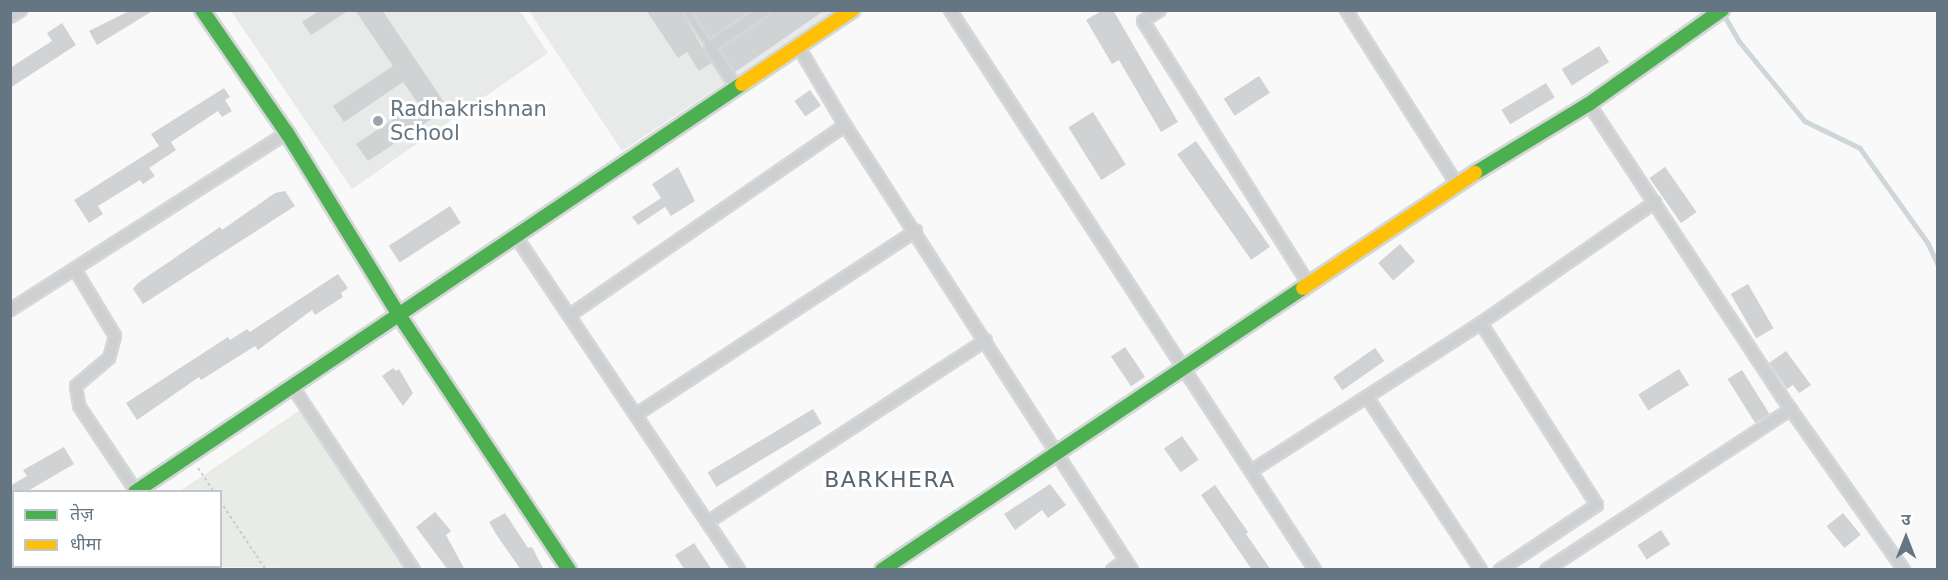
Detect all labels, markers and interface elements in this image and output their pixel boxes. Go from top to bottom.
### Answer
place label: Radhakrishnan School [390,96,547,146]
marker: Radhakrishnan School [371,114,385,128]
district label: BARKHERA [824,467,956,493]
legend [12,490,222,568]
text: तेज़ [70,503,94,524]
north arrow [1876,508,1936,568]
text: उ [1901,510,1911,529]
text: धीमा [70,533,101,554]

